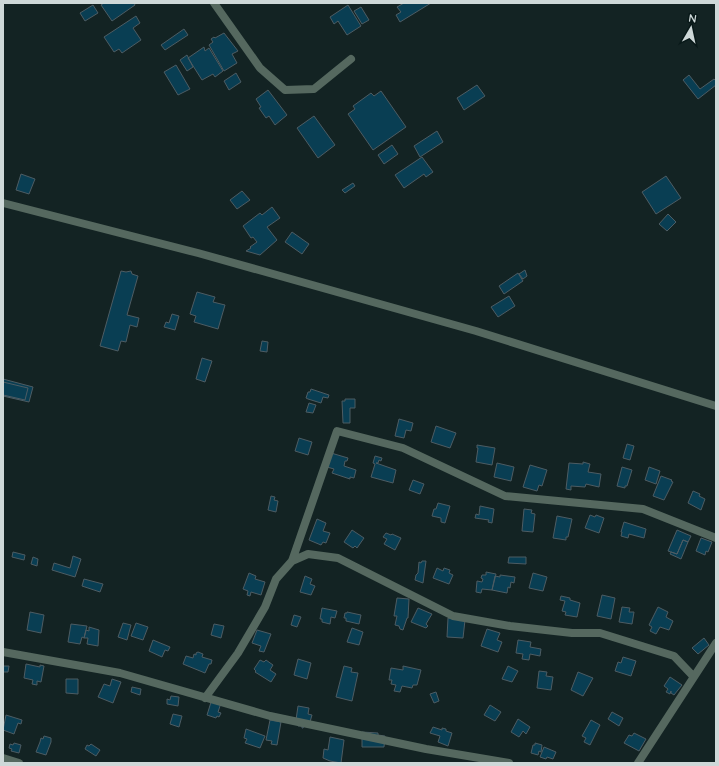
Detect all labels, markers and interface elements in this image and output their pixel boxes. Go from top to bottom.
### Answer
north arrow [671,8,711,48]
text: N [687,11,698,26]

